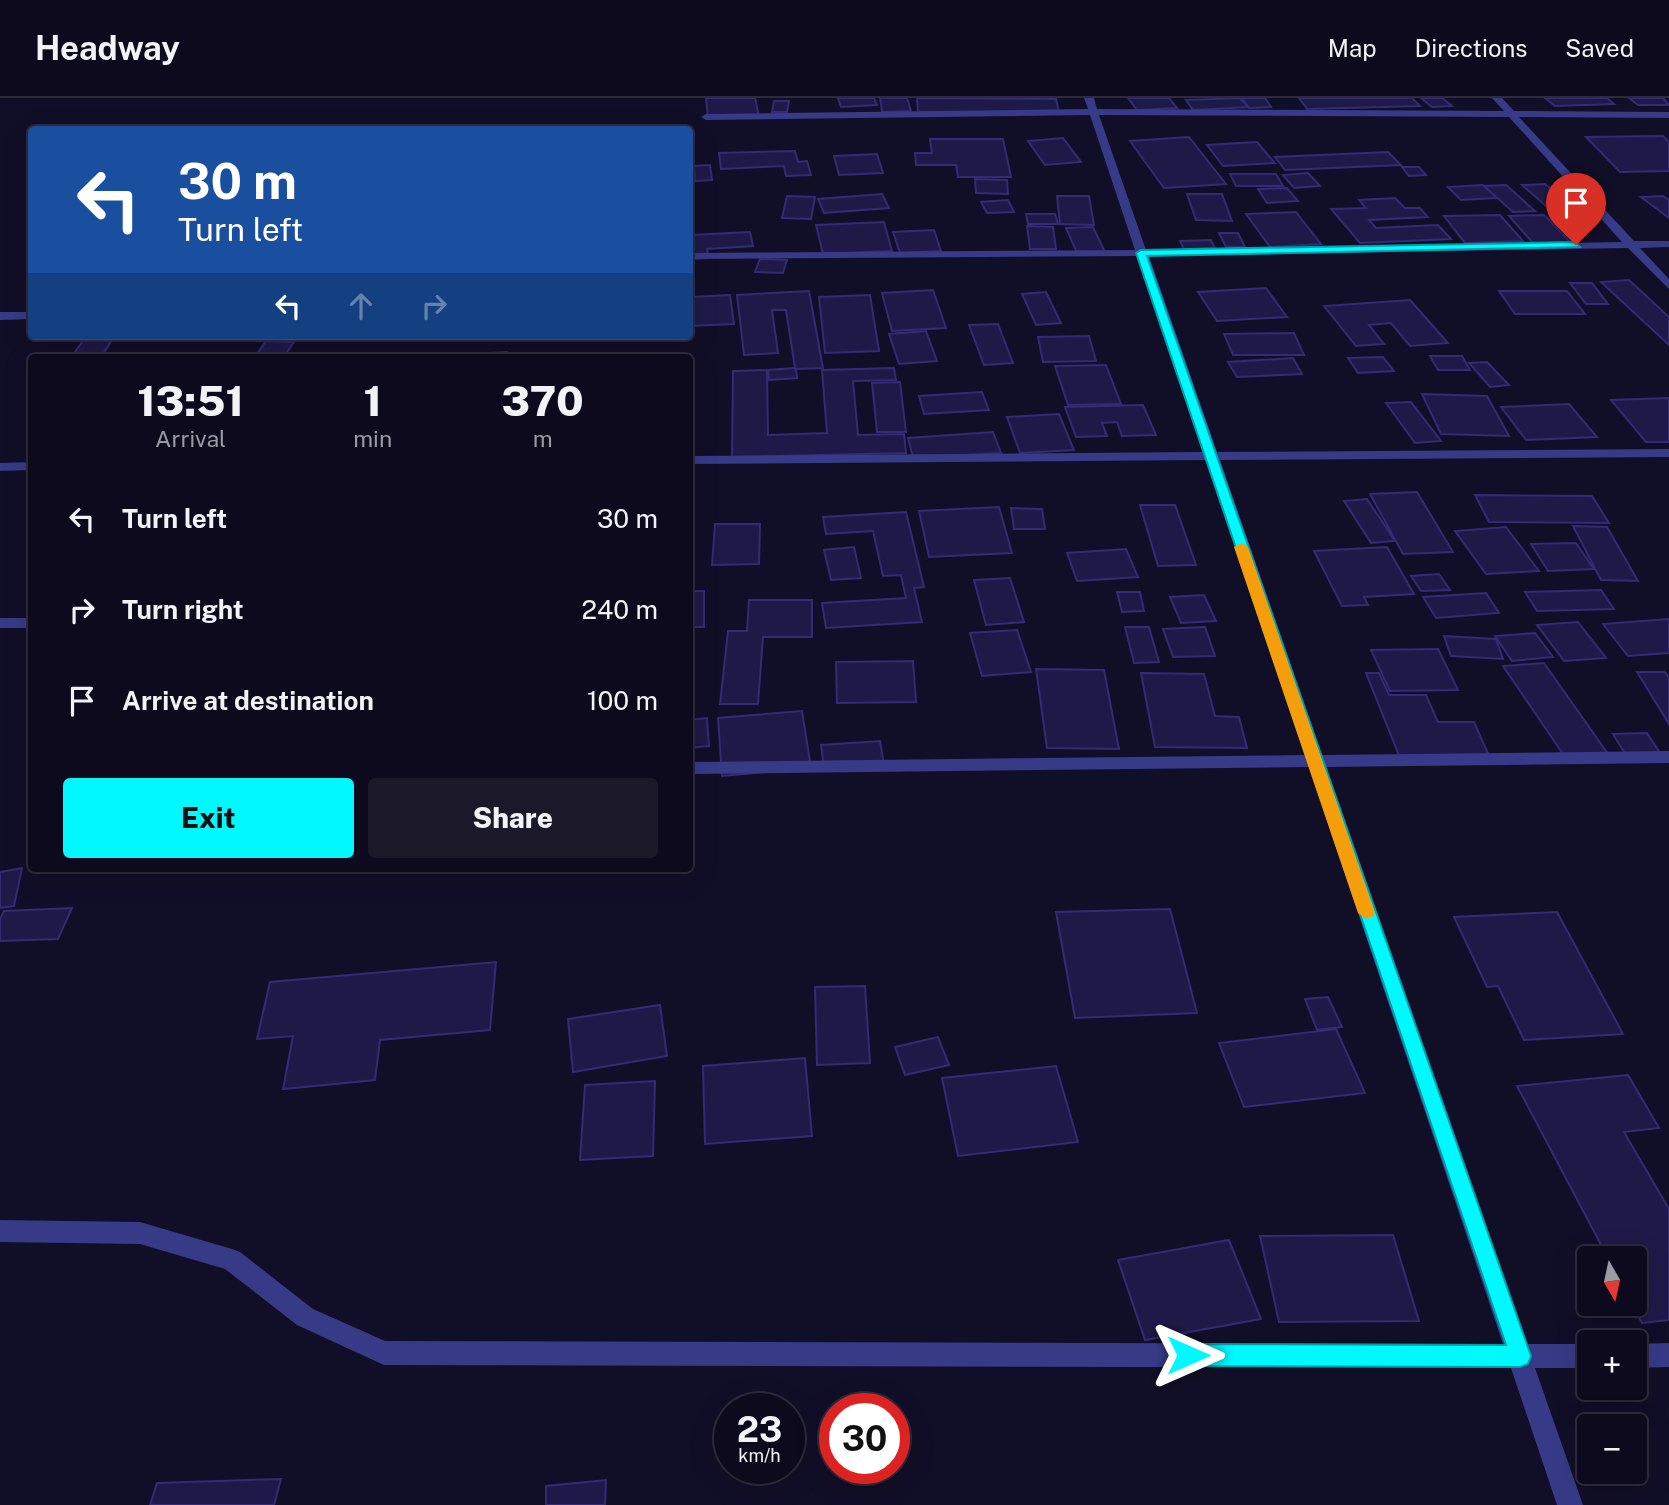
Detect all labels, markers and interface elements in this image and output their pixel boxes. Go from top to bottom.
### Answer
text: Headway [35,29,180,67]
text: Map [1328,34,1377,62]
text: Directions [1415,34,1527,62]
text: Saved [1565,34,1634,62]
text: 30 m [178,152,297,210]
icon: left [63,154,154,245]
pin [1546,173,1606,245]
icon: arrive [1557,184,1595,222]
text: Turn left [178,211,303,248]
icon: left [269,287,307,325]
icon: ahead [342,287,380,325]
icon: right [415,287,453,325]
text: 13:51 [137,376,244,425]
text: 1 [363,376,382,425]
text: 370 [501,376,584,425]
text: Arrival [155,425,226,452]
text: min [353,425,392,452]
text: m [533,425,553,452]
icon: left [63,500,101,538]
text: Turn left [122,503,227,534]
text: 30 m [597,503,658,534]
icon: right [63,591,101,629]
text: Turn right [122,594,244,625]
text: 240 m [581,594,658,625]
icon: arrive [63,682,101,720]
text: Arrive at destination [122,685,374,716]
text: 100 m [587,685,658,716]
button: Exit [63,778,354,858]
button: Share [368,778,658,858]
north arrow [1577,1246,1647,1316]
map controls [1577,1246,1647,1484]
position arrow [1151,1318,1225,1392]
button: + [1577,1330,1647,1400]
speed limit sign: 30 [819,1393,910,1484]
text: 23 [737,1409,782,1450]
button: − [1577,1414,1647,1484]
text: km/h [738,1445,781,1466]

